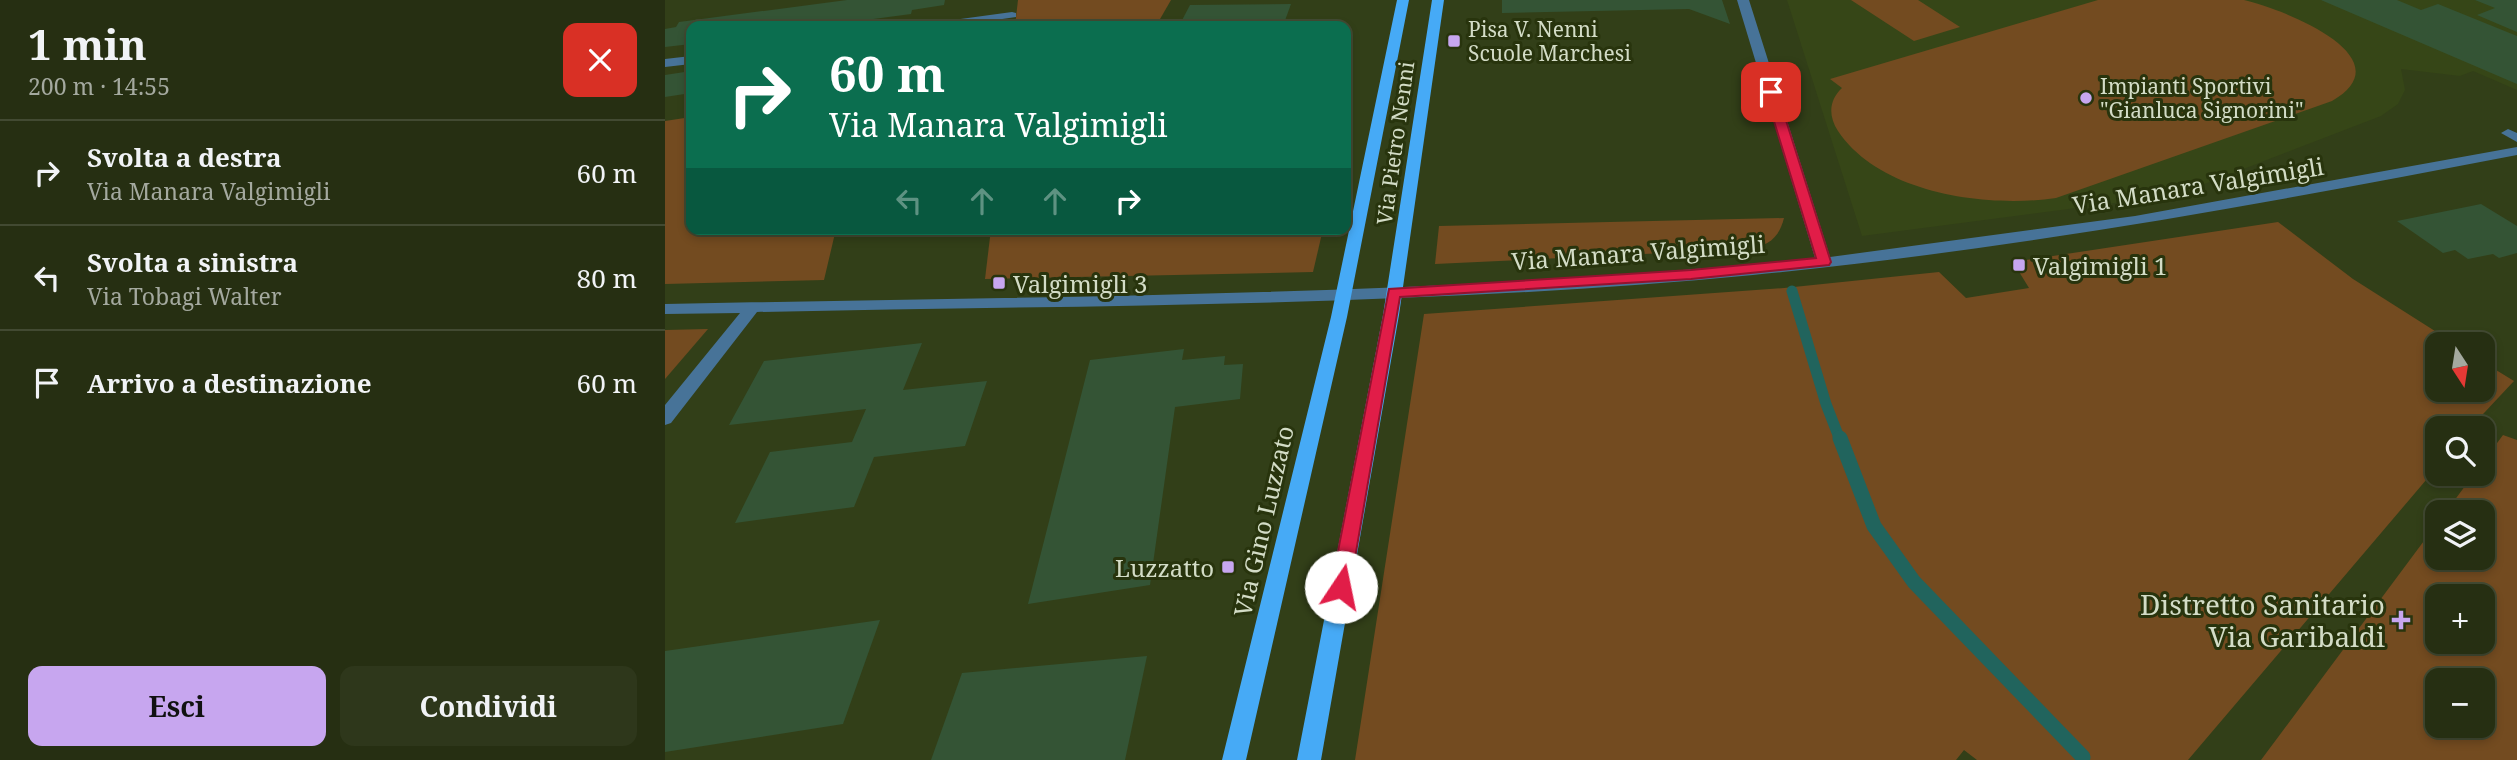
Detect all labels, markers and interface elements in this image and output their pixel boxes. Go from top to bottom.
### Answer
text: 1 min [28,15,147,72]
place label: Pisa V. Nenni Scuole Marchesi [1468,15,1631,67]
button: close [563,23,637,97]
marker: Pisa V. Nenni Scuole Marchesi [1446,33,1462,49]
text: 60 m [829,40,945,106]
icon: right [714,49,805,140]
street label: Via Pietro Nenni [1370,59,1420,227]
pin [1741,62,1801,122]
text: 200 m · 14:55 [28,70,170,102]
place label: Impianti Sportivi "Gianluca Signorini" [2100,72,2304,124]
icon: arrive [1752,73,1790,111]
marker: Impianti Sportivi "Gianluca Signorini" [2078,90,2094,106]
text: Via Manara Valgimigli [829,103,1168,146]
text: Svolta a destra [87,139,282,175]
street label: Via Manara Valgimigli [2070,149,2326,221]
icon: right [28,154,66,192]
text: 60 m [577,155,637,191]
text: Via Manara Valgimigli [87,175,330,207]
icon: left [890,182,928,220]
icon: ahead [963,182,1001,220]
icon: ahead [1036,182,1074,220]
icon: right [1109,182,1147,220]
street label: Via Manara Valgimigli [1510,227,1766,277]
text: Svolta a sinistra [87,244,298,280]
place label: Valgimigli 1 [2033,249,2167,282]
marker: Valgimigli 1 [2011,257,2027,273]
icon: left [28,259,66,297]
text: 80 m [577,260,637,296]
place label: Valgimigli 3 [1013,267,1147,300]
marker: Valgimigli 3 [991,275,1007,291]
text: Via Tobagi Walter [87,280,282,312]
north arrow [2425,332,2495,402]
map controls [2425,332,2495,738]
icon: arrive [28,364,66,402]
text: Arrivo a destinazione [87,365,372,401]
text: 60 m [577,365,637,401]
button: search [2425,416,2495,486]
street label: Via Gino Luzzato [1225,423,1301,619]
button: layers [2425,500,2495,570]
position arrow [1304,550,1378,624]
place label: Luzzatto [1115,551,1214,584]
marker: Luzzatto [1220,559,1236,575]
button: + [2425,584,2495,654]
place label: Distretto Sanitario Via Garibaldi [2140,585,2385,655]
marker: Distretto Sanitario Via Garibaldi [2391,610,2411,630]
button: Esci [28,666,326,746]
button: Condividi [340,666,637,746]
button: − [2425,668,2495,738]

